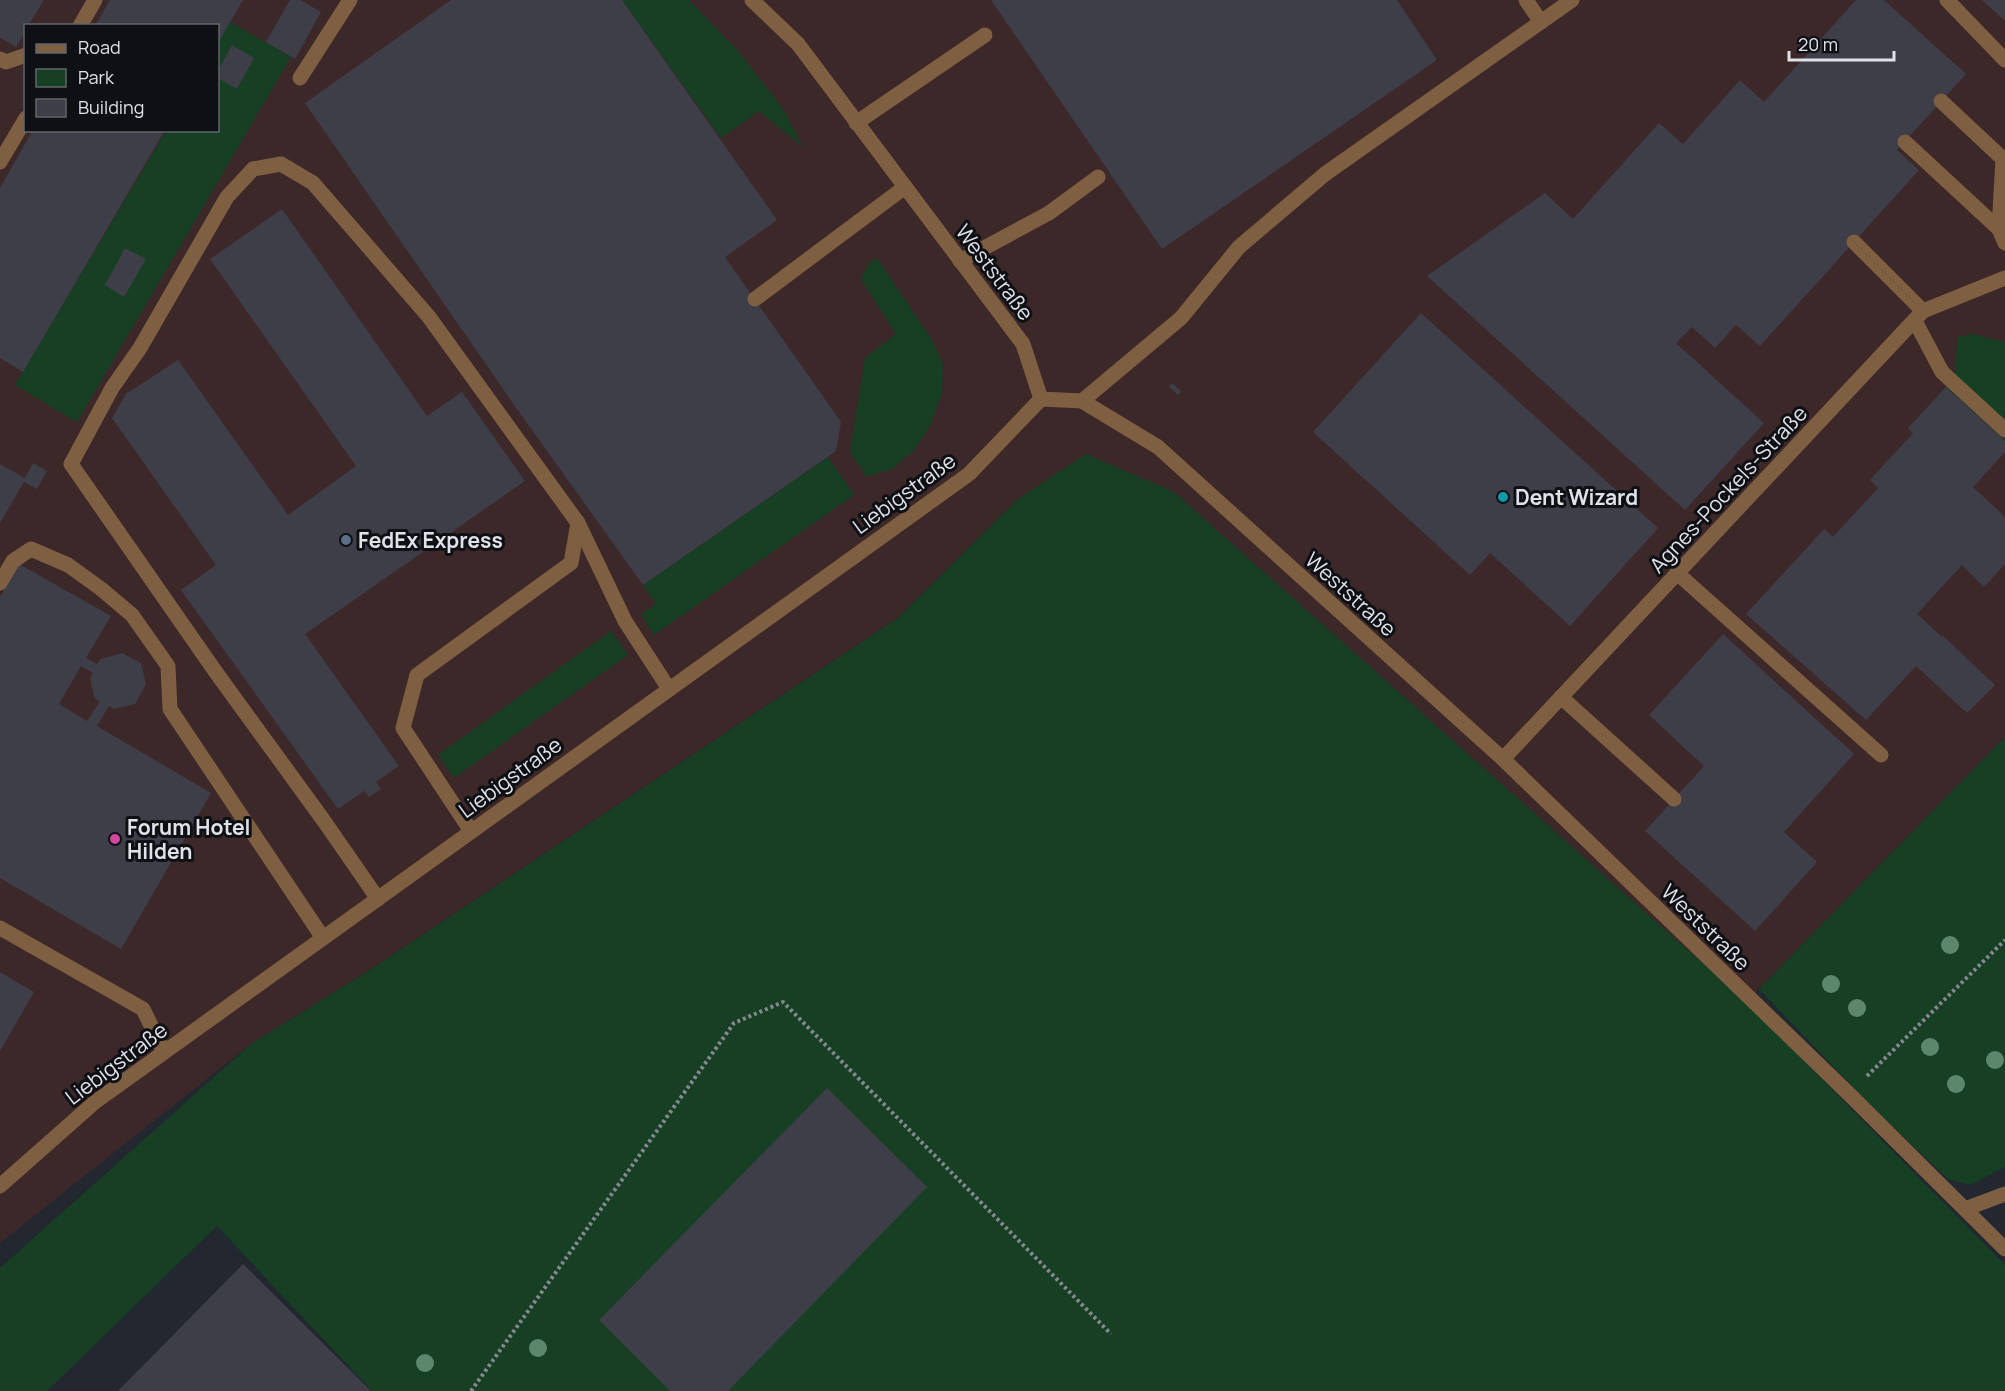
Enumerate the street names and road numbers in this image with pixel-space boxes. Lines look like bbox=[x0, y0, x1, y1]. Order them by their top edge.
street label: Weststraße bbox=[950, 218, 1040, 326]
street label: Agnes-Pockels-Straße bbox=[1643, 399, 1813, 579]
street label: Liebigstraße bbox=[847, 446, 961, 540]
street label: Weststraße bbox=[1300, 546, 1402, 642]
street label: Liebigstraße bbox=[453, 730, 567, 824]
street label: Weststraße bbox=[1656, 878, 1756, 976]
street label: Liebigstraße bbox=[59, 1015, 173, 1111]

